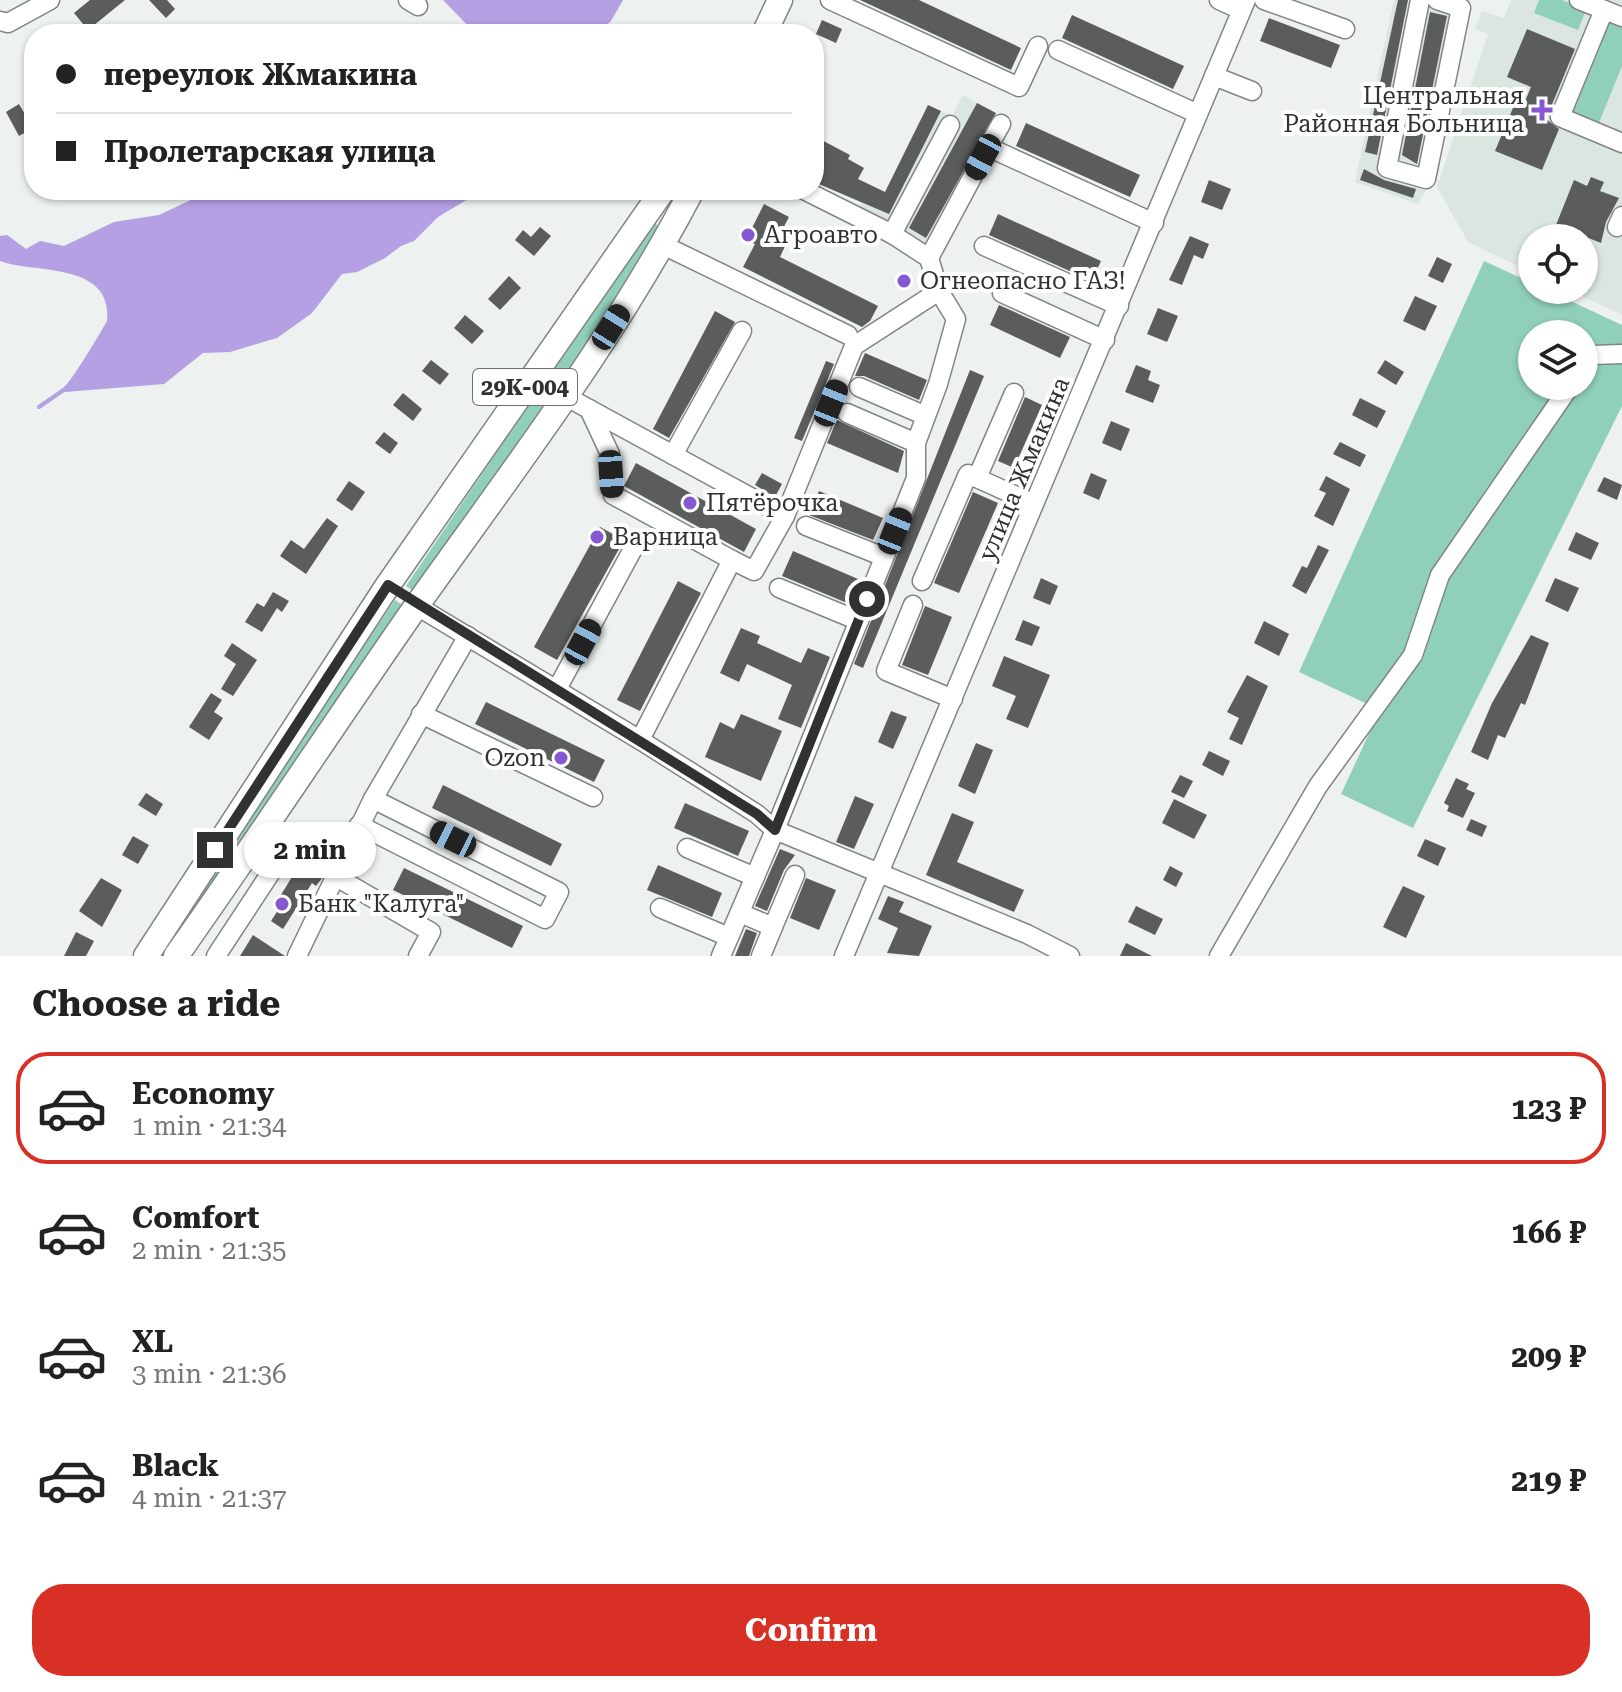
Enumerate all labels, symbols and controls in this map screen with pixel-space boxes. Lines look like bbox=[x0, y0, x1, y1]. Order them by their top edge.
text: переулок Жмакина bbox=[104, 57, 417, 92]
place label: Центральная Районная Больница bbox=[1283, 82, 1524, 138]
marker: Центральная Районная Больница bbox=[1531, 99, 1553, 121]
car bbox=[961, 130, 1005, 184]
text: Пролетарская улица bbox=[104, 134, 435, 169]
place label: Агроавто bbox=[764, 221, 878, 249]
map controls bbox=[1518, 224, 1598, 400]
button: locate bbox=[1518, 224, 1598, 304]
marker: Агроавто bbox=[739, 226, 757, 244]
place label: Огнеопасно ГАЗ! bbox=[920, 267, 1126, 295]
marker: Огнеопасно ГАЗ! bbox=[895, 272, 913, 290]
car bbox=[588, 300, 634, 354]
button: layers bbox=[1518, 320, 1598, 400]
road number: 29К-004 bbox=[473, 369, 577, 405]
street label: улица Жмакина bbox=[973, 373, 1075, 565]
car bbox=[811, 376, 851, 430]
car bbox=[597, 449, 625, 499]
place label: Пятёрочка bbox=[706, 489, 838, 517]
marker: Пятёрочка bbox=[681, 494, 699, 512]
car bbox=[875, 504, 915, 558]
place label: Варница bbox=[613, 523, 718, 551]
marker: Варница bbox=[588, 528, 606, 546]
route start bbox=[849, 581, 885, 617]
car bbox=[561, 615, 605, 669]
place label: Ozon bbox=[484, 744, 545, 772]
marker: Ozon bbox=[552, 749, 570, 767]
car bbox=[426, 818, 480, 860]
callout: 2 min bbox=[243, 822, 375, 878]
route end bbox=[197, 832, 233, 868]
text: 2 min bbox=[274, 835, 346, 865]
place label: Банк "Калуга" bbox=[298, 890, 464, 918]
marker: Банк "Калуга" bbox=[273, 895, 291, 913]
text: Choose a ride bbox=[32, 983, 280, 1025]
icon: car bbox=[36, 1072, 108, 1144]
text: Economy bbox=[132, 1076, 274, 1111]
text: 123 ₽ bbox=[1511, 1091, 1586, 1126]
text: 1 min · 21:34 bbox=[132, 1111, 287, 1141]
icon: car bbox=[36, 1196, 108, 1268]
text: Comfort bbox=[132, 1200, 259, 1235]
text: 166 ₽ bbox=[1511, 1215, 1586, 1250]
text: 2 min · 21:35 bbox=[132, 1235, 287, 1265]
icon: car bbox=[36, 1320, 108, 1392]
text: XL bbox=[132, 1324, 173, 1359]
text: 209 ₽ bbox=[1511, 1339, 1586, 1374]
text: 3 min · 21:36 bbox=[132, 1359, 287, 1389]
icon: car bbox=[36, 1444, 108, 1516]
text: Black bbox=[132, 1448, 219, 1483]
text: 219 ₽ bbox=[1511, 1463, 1586, 1498]
text: 4 min · 21:37 bbox=[132, 1483, 287, 1513]
button: Confirm bbox=[32, 1584, 1590, 1676]

